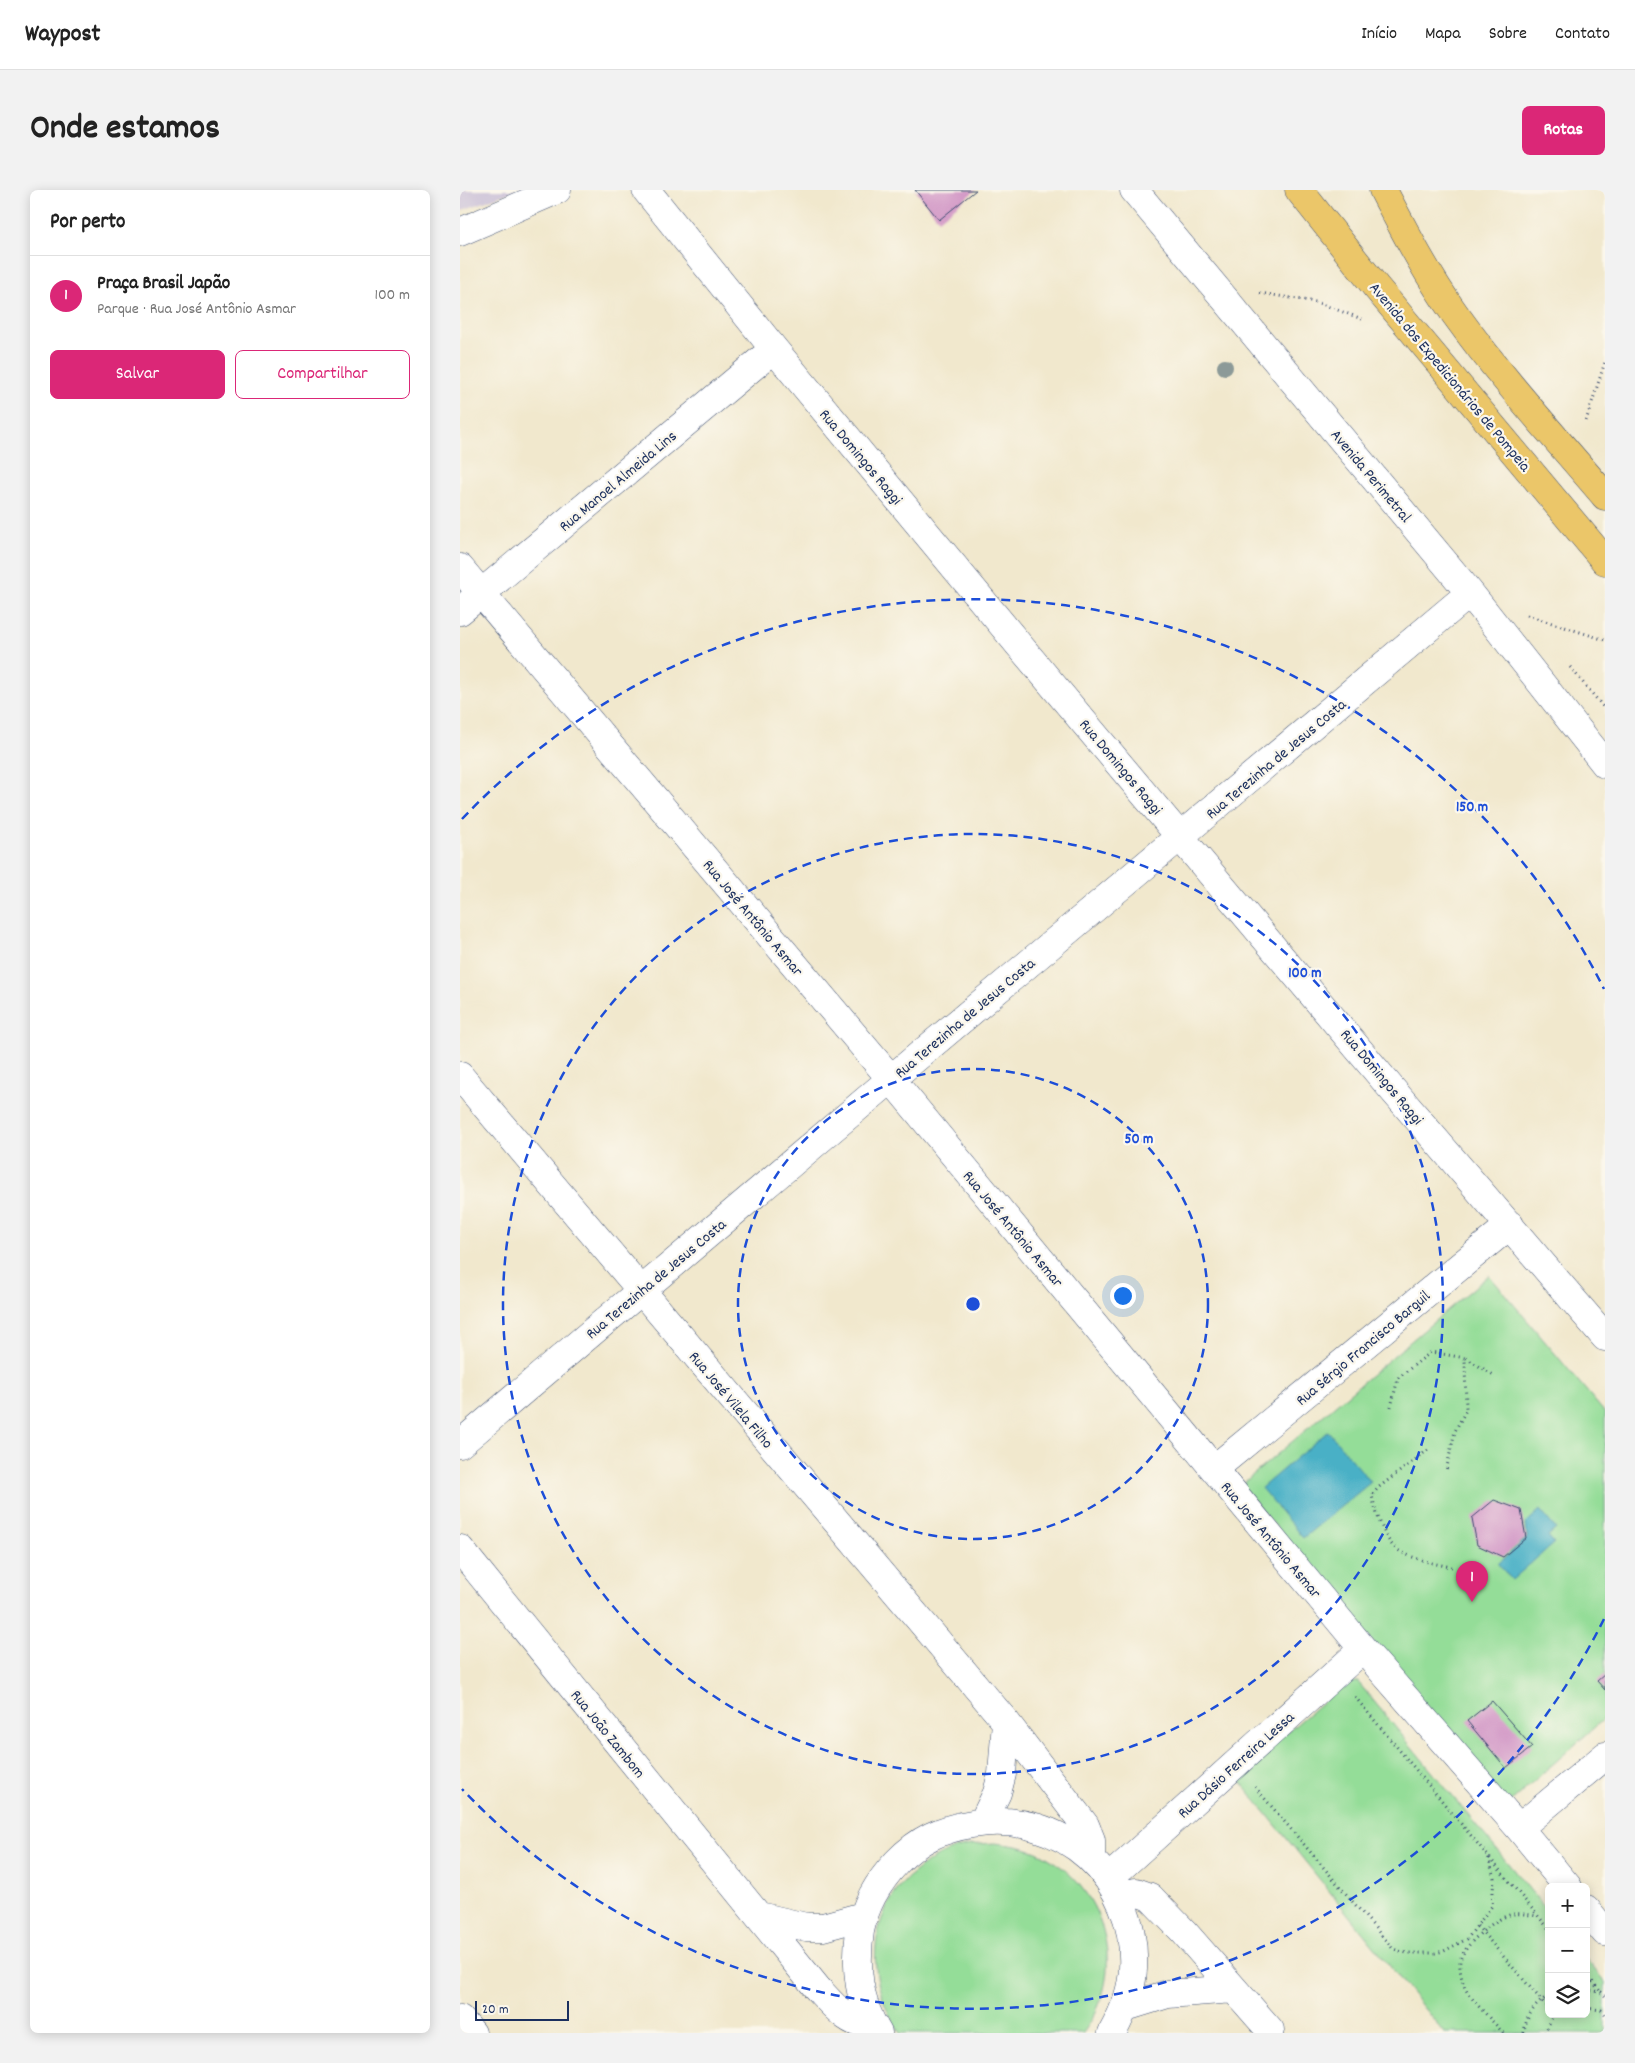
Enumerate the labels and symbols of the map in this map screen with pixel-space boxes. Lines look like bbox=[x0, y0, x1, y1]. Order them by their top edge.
street label: Avenida dos Expedicionários de Pompeia bbox=[1363, 278, 1536, 478]
street label: Rua Domingos Raggi bbox=[813, 405, 907, 511]
street label: Avenida Perimetral bbox=[1324, 425, 1416, 528]
street label: Rua Manoel Almeida Lins bbox=[555, 426, 683, 538]
street label: Rua Terezinha de Jesus Costa bbox=[1201, 694, 1352, 826]
street label: Rua Domingos Raggi bbox=[1073, 715, 1167, 821]
text: 150 m bbox=[1456, 797, 1488, 819]
street label: Rua José Antônio Asmar bbox=[696, 855, 808, 982]
street label: Rua Terezinha de Jesus Costa bbox=[890, 953, 1041, 1085]
text: 100 m bbox=[1288, 963, 1322, 985]
street label: Rua Domingos Raggi bbox=[1334, 1025, 1428, 1131]
text: 50 m bbox=[1125, 1129, 1153, 1151]
street label: Rua José Antônio Asmar bbox=[956, 1166, 1068, 1293]
street label: Rua Terezinha de Jesus Costa bbox=[581, 1214, 732, 1346]
your location bbox=[1110, 1283, 1136, 1309]
street label: Rua Sérgio Francisco Barguil bbox=[1291, 1286, 1436, 1412]
centre of rings bbox=[964, 1295, 982, 1313]
street label: Rua José Vilela Filho bbox=[682, 1347, 778, 1454]
street label: Rua José Antônio Asmar bbox=[1214, 1477, 1326, 1604]
pin: 1 bbox=[1456, 1561, 1488, 1602]
street label: Rua João Zambom bbox=[564, 1685, 650, 1784]
street label: Rua Dásio Ferreira Lessa bbox=[1173, 1707, 1301, 1825]
scale bar bbox=[475, 1998, 569, 2021]

